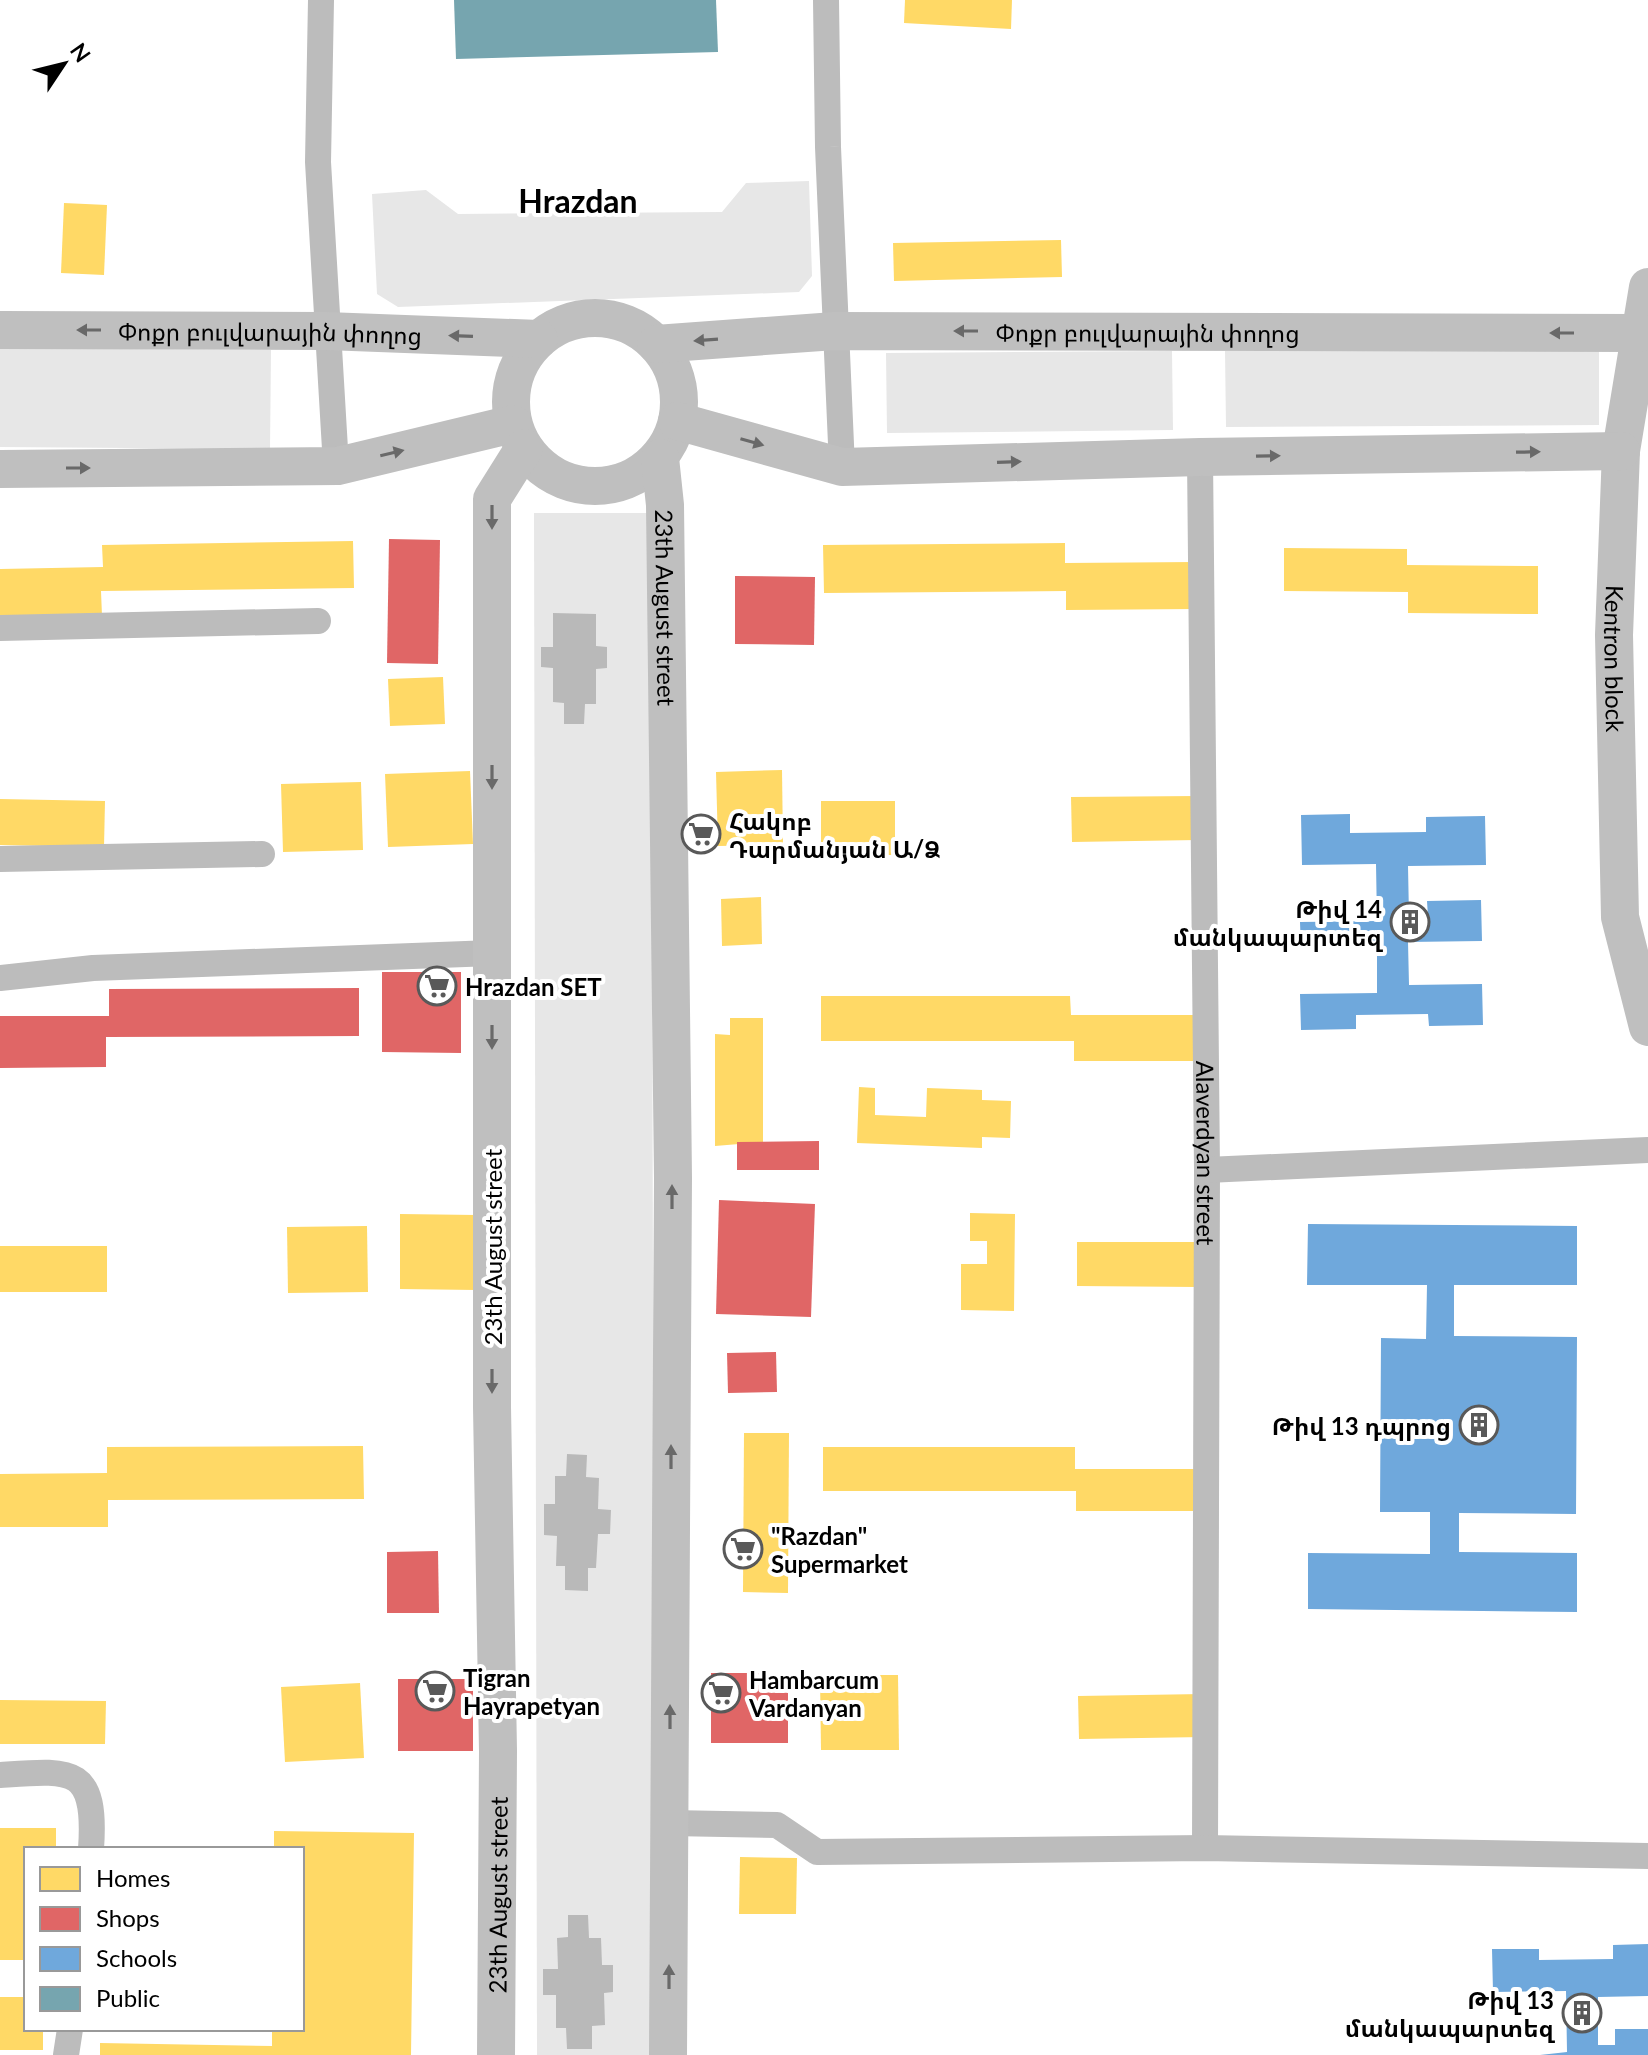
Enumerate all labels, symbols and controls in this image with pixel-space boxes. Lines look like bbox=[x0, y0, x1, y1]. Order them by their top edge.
north arrow bbox=[24, 24, 104, 104]
text: N bbox=[65, 38, 97, 67]
district label: Hrazdan bbox=[518, 181, 638, 220]
street label: Փոքր բուլվարային փողոց bbox=[118, 316, 423, 350]
street label: Փոքր բուլվարային փողոց bbox=[995, 317, 1300, 348]
one-way arrow bbox=[76, 324, 101, 336]
one-way arrow bbox=[953, 325, 978, 337]
one-way arrow bbox=[1549, 327, 1574, 339]
one-way arrow bbox=[448, 329, 473, 342]
one-way arrow bbox=[693, 334, 718, 347]
one-way arrow bbox=[741, 436, 765, 449]
one-way arrow bbox=[1516, 446, 1541, 458]
one-way arrow bbox=[380, 447, 405, 459]
one-way arrow bbox=[1256, 450, 1281, 462]
one-way arrow bbox=[997, 456, 1022, 469]
one-way arrow bbox=[66, 462, 91, 474]
one-way arrow bbox=[486, 505, 498, 530]
street label: 23th August street bbox=[651, 509, 682, 707]
street label: Kentron block bbox=[1599, 584, 1631, 733]
one-way arrow bbox=[486, 765, 498, 790]
place label: Հակոբ Դարմանյան Ա/Ձ bbox=[729, 806, 940, 864]
supermarket icon: Հակոբ Դարմանյան Ա/Ձ bbox=[680, 813, 722, 855]
place label: Թիվ 14 մանկապարտեզ bbox=[1173, 894, 1384, 952]
building icon: Թիվ 14 մանկապարտեզ bbox=[1389, 901, 1431, 943]
supermarket icon: Hrazdan SET bbox=[416, 965, 458, 1007]
place label: Hrazdan SET bbox=[465, 972, 602, 1001]
one-way arrow bbox=[486, 1025, 498, 1050]
street label: Alaverdyan street bbox=[1191, 1060, 1222, 1246]
street label: 23th August street bbox=[478, 1148, 507, 1345]
one-way arrow bbox=[666, 1184, 679, 1209]
one-way arrow bbox=[486, 1369, 498, 1394]
building icon: Թիվ 13 դպրոց bbox=[1458, 1404, 1500, 1446]
place label: Թիվ 13 դպրոց bbox=[1272, 1411, 1451, 1441]
one-way arrow bbox=[665, 1444, 677, 1469]
place label: "Razdan" Supermarket bbox=[771, 1521, 908, 1578]
supermarket icon: "Razdan" Supermarket bbox=[722, 1528, 764, 1570]
place label: Tigran Hayrapetyan bbox=[463, 1663, 600, 1720]
place label: Hambarcum Vardanyan bbox=[748, 1665, 879, 1722]
supermarket icon: Tigran Hayrapetyan bbox=[414, 1670, 456, 1712]
supermarket icon: Hambarcum Vardanyan bbox=[700, 1672, 742, 1714]
one-way arrow bbox=[664, 1704, 676, 1729]
street label: 23th August street bbox=[482, 1796, 512, 1993]
legend bbox=[24, 1847, 304, 2031]
text: Homes bbox=[96, 1863, 170, 1892]
text: Shops bbox=[96, 1903, 160, 1932]
text: Schools bbox=[96, 1943, 177, 1972]
one-way arrow bbox=[663, 1964, 675, 1989]
text: Public bbox=[96, 1983, 160, 2012]
place label: Թիվ 13 մանկապարտեզ bbox=[1345, 1985, 1556, 2043]
building icon: Թիվ 13 մանկապարտեզ bbox=[1561, 1992, 1603, 2034]

